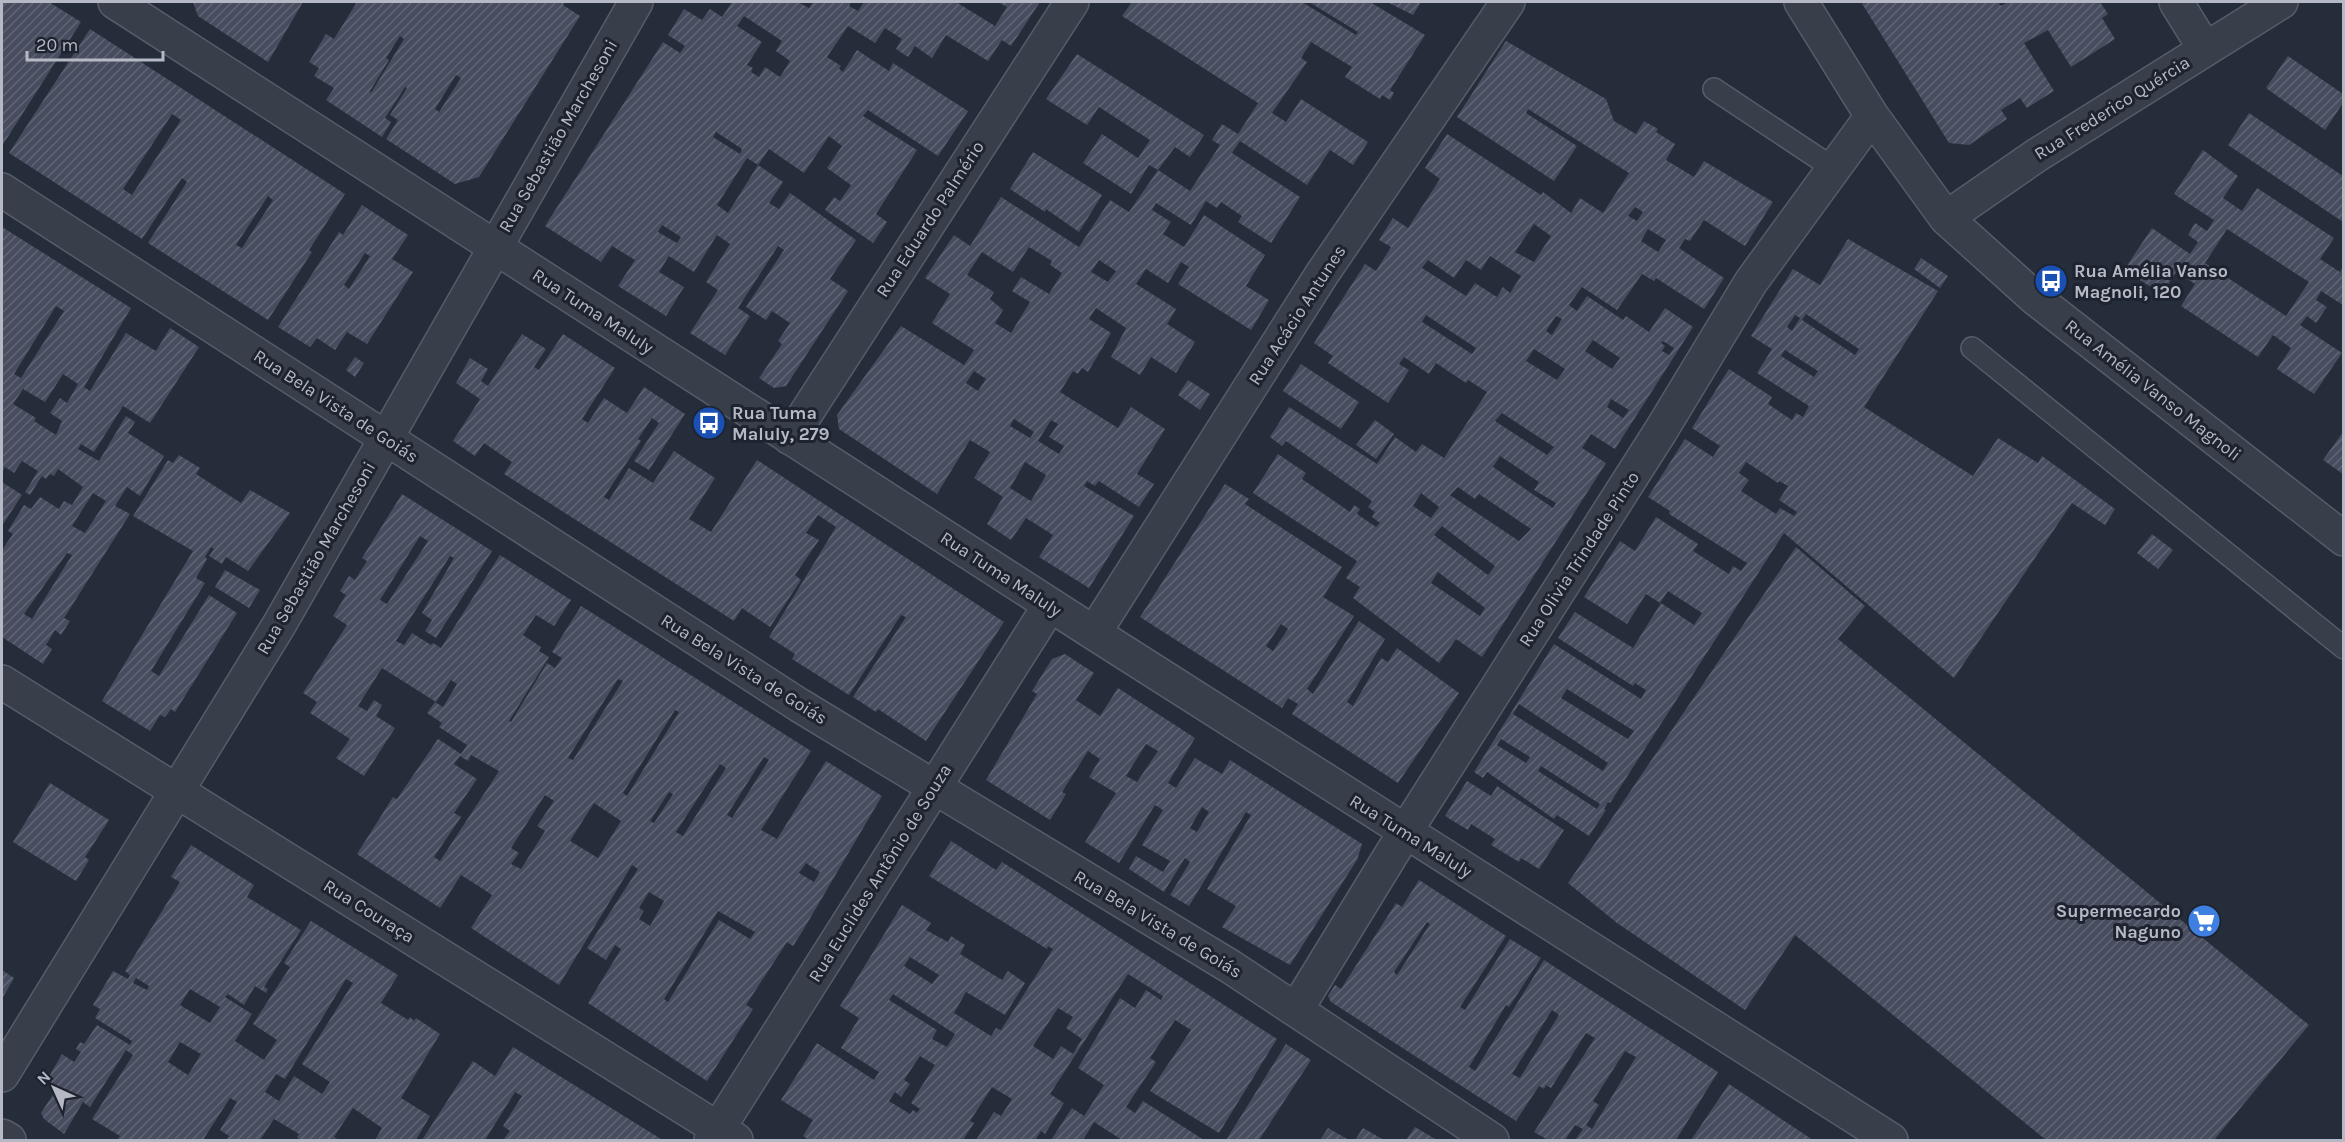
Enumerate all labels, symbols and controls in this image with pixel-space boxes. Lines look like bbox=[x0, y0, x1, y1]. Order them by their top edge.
scale bar bbox=[27, 24, 164, 62]
text: 20 m bbox=[36, 34, 78, 56]
street label: Rua Sebastião Marchesoni bbox=[494, 36, 622, 236]
street label: Rua Frederico Quércia bbox=[2030, 51, 2194, 165]
street label: Rua Eduardo Palmério bbox=[871, 137, 989, 301]
street label: Rua Acácio Antunes bbox=[1243, 241, 1351, 389]
place label: Rua Amélia Vanso Magnoli, 120 bbox=[2074, 260, 2228, 303]
bus stop icon: Rua Amélia Vanso Magnoli, 120 bbox=[2033, 263, 2069, 299]
street label: Rua Tuma Maluly bbox=[528, 264, 658, 359]
street label: Rua Amélia Vanso Magnoli bbox=[2061, 314, 2245, 466]
street label: Rua Bela Vista de Goiás bbox=[249, 344, 423, 468]
place label: Rua Tuma Maluly, 279 bbox=[732, 402, 830, 445]
bus stop icon: Rua Tuma Maluly, 279 bbox=[691, 405, 727, 441]
street label: Rua Sebastião Marchesoni bbox=[252, 458, 380, 658]
street label: Rua Olivia Trindade Pinto bbox=[1514, 467, 1644, 651]
street label: Rua Tuma Maluly bbox=[936, 527, 1066, 622]
street label: Rua Bela Vista de Goiás bbox=[657, 609, 831, 729]
street label: Rua Euclides Antônio de Souza bbox=[804, 760, 956, 986]
street label: Rua Tuma Maluly bbox=[1346, 789, 1477, 883]
street label: Rua Bela Vista de Goiás bbox=[1070, 865, 1246, 983]
street label: Rua Couraça bbox=[319, 874, 419, 948]
place label: Supermecardo Naguno bbox=[2056, 900, 2181, 943]
supermarket icon: Supermecardo Naguno bbox=[2186, 903, 2222, 939]
north arrow bbox=[24, 1058, 84, 1118]
text: N bbox=[33, 1067, 55, 1089]

